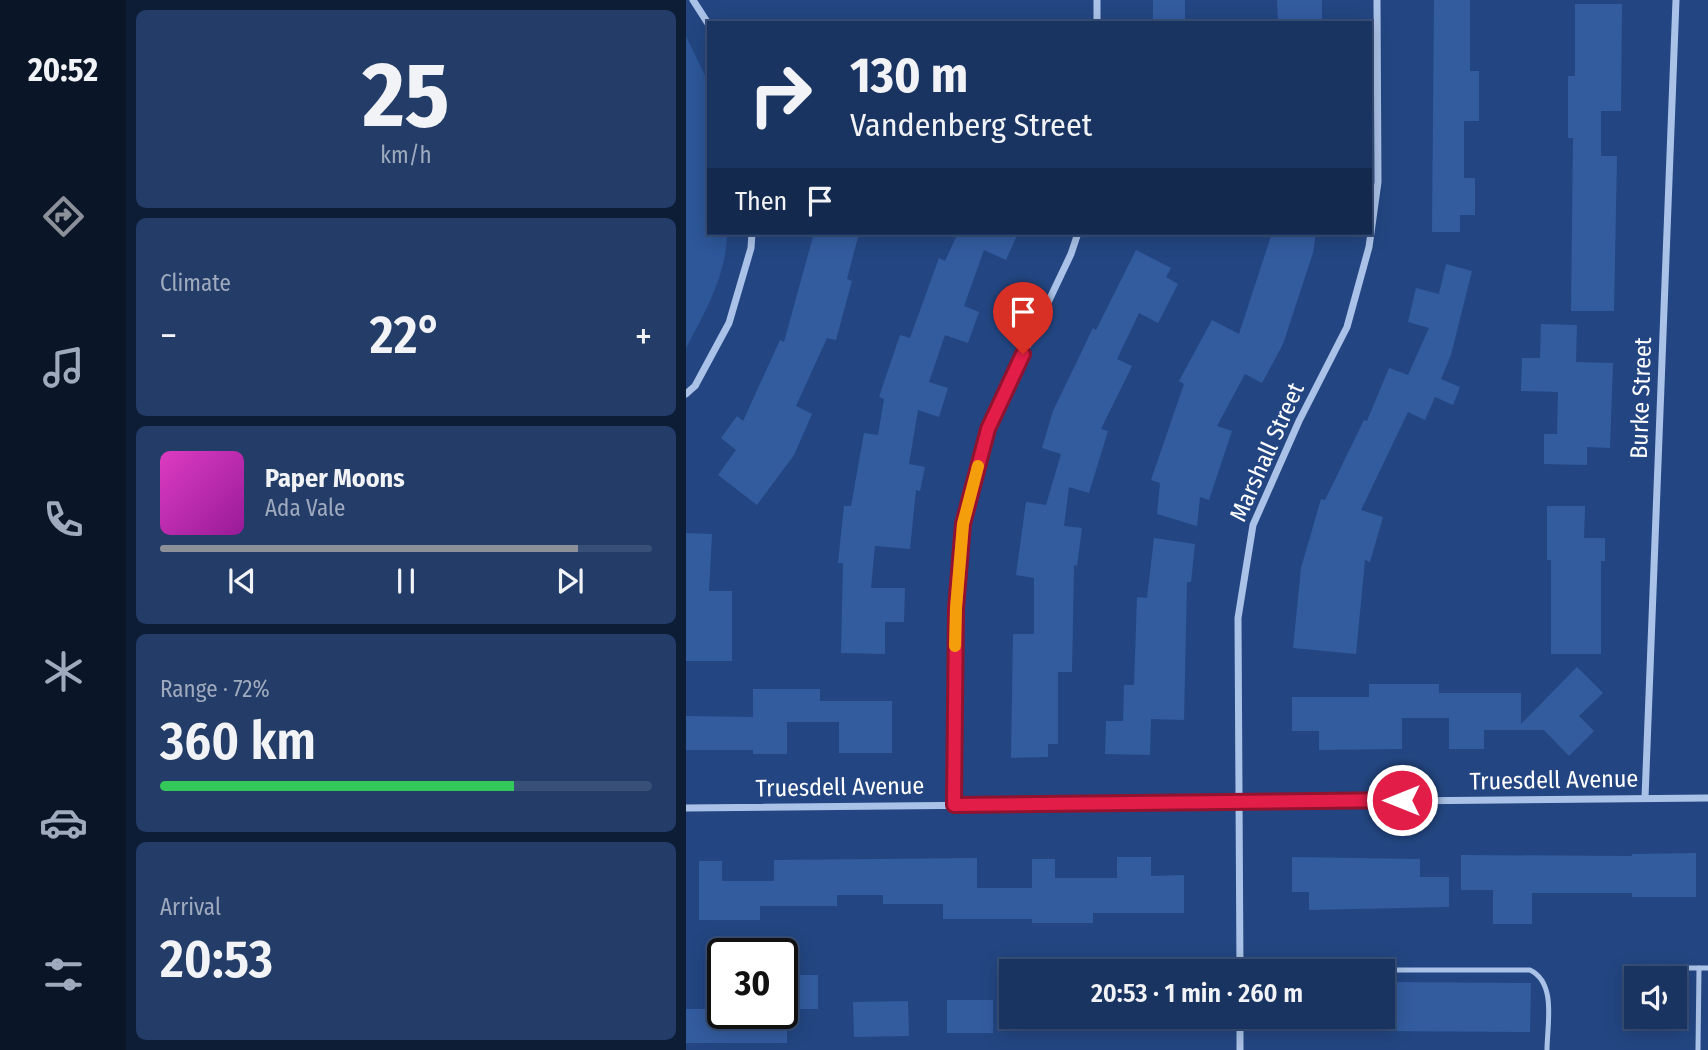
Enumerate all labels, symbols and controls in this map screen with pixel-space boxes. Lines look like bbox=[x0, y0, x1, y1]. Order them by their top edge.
text: 25 bbox=[363, 41, 449, 150]
text: 130 m bbox=[850, 46, 968, 105]
icon: right bbox=[735, 49, 826, 140]
text: 20:52 bbox=[28, 51, 98, 89]
text: Vandenberg Street bbox=[850, 106, 1092, 144]
text: km/h bbox=[380, 141, 432, 169]
icon: arrive bbox=[801, 182, 839, 220]
text: Then bbox=[735, 186, 787, 217]
icon: directions bbox=[39, 192, 88, 241]
text: Climate bbox=[160, 269, 231, 297]
pin bbox=[993, 282, 1053, 354]
icon: arrive bbox=[1004, 293, 1042, 331]
text: 22° bbox=[370, 304, 442, 367]
text: − bbox=[160, 313, 177, 359]
text: + bbox=[635, 313, 652, 359]
street label: Burke Street bbox=[1625, 337, 1657, 459]
icon: music bbox=[39, 343, 88, 392]
street label: Marshall Street bbox=[1224, 378, 1310, 526]
text: Paper Moons bbox=[265, 463, 405, 494]
text: Ada Vale bbox=[265, 494, 345, 522]
icon: phone bbox=[39, 495, 88, 544]
icon: previous bbox=[223, 562, 261, 600]
icon: pause bbox=[387, 562, 425, 600]
icon: next bbox=[551, 562, 589, 600]
icon: climate bbox=[39, 647, 88, 696]
text: Range · 72% bbox=[160, 675, 270, 703]
text: 360 km bbox=[160, 710, 316, 773]
position arrow bbox=[1365, 763, 1439, 837]
street label: Truesdell Avenue bbox=[1469, 765, 1639, 795]
street label: Truesdell Avenue bbox=[755, 772, 925, 802]
icon: car bbox=[39, 798, 88, 847]
text: Arrival bbox=[160, 893, 221, 921]
text: 20:53 bbox=[160, 928, 273, 991]
speed limit sign: 30 bbox=[707, 938, 798, 1029]
icon: filters bbox=[39, 950, 88, 999]
map controls bbox=[1624, 966, 1687, 1029]
button: sound bbox=[1624, 966, 1687, 1029]
text: 20:53 · 1 min · 260 m bbox=[1091, 978, 1303, 1009]

